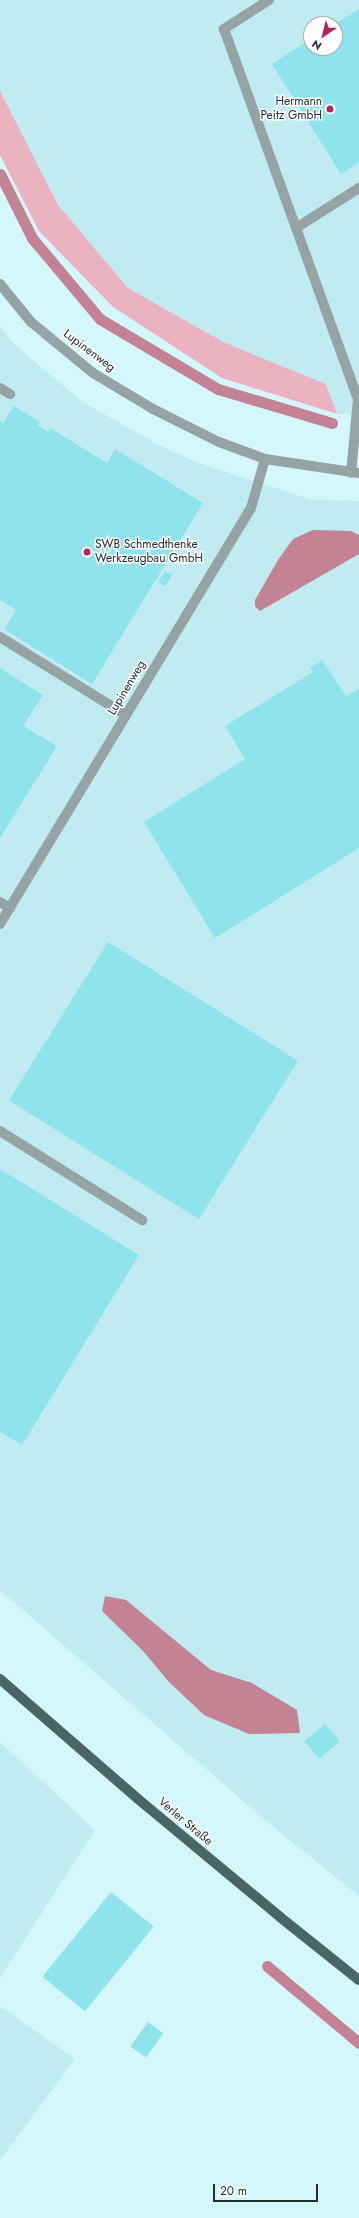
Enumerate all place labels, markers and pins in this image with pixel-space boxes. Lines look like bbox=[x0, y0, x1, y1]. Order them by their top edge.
place label: Hermann Peitz GmbH bbox=[260, 95, 322, 123]
marker: Hermann Peitz GmbH bbox=[325, 104, 335, 114]
place label: SWB Schmedthenke Werkzeugbau GmbH bbox=[95, 538, 203, 566]
marker: SWB Schmedthenke Werkzeugbau GmbH bbox=[82, 547, 92, 557]

